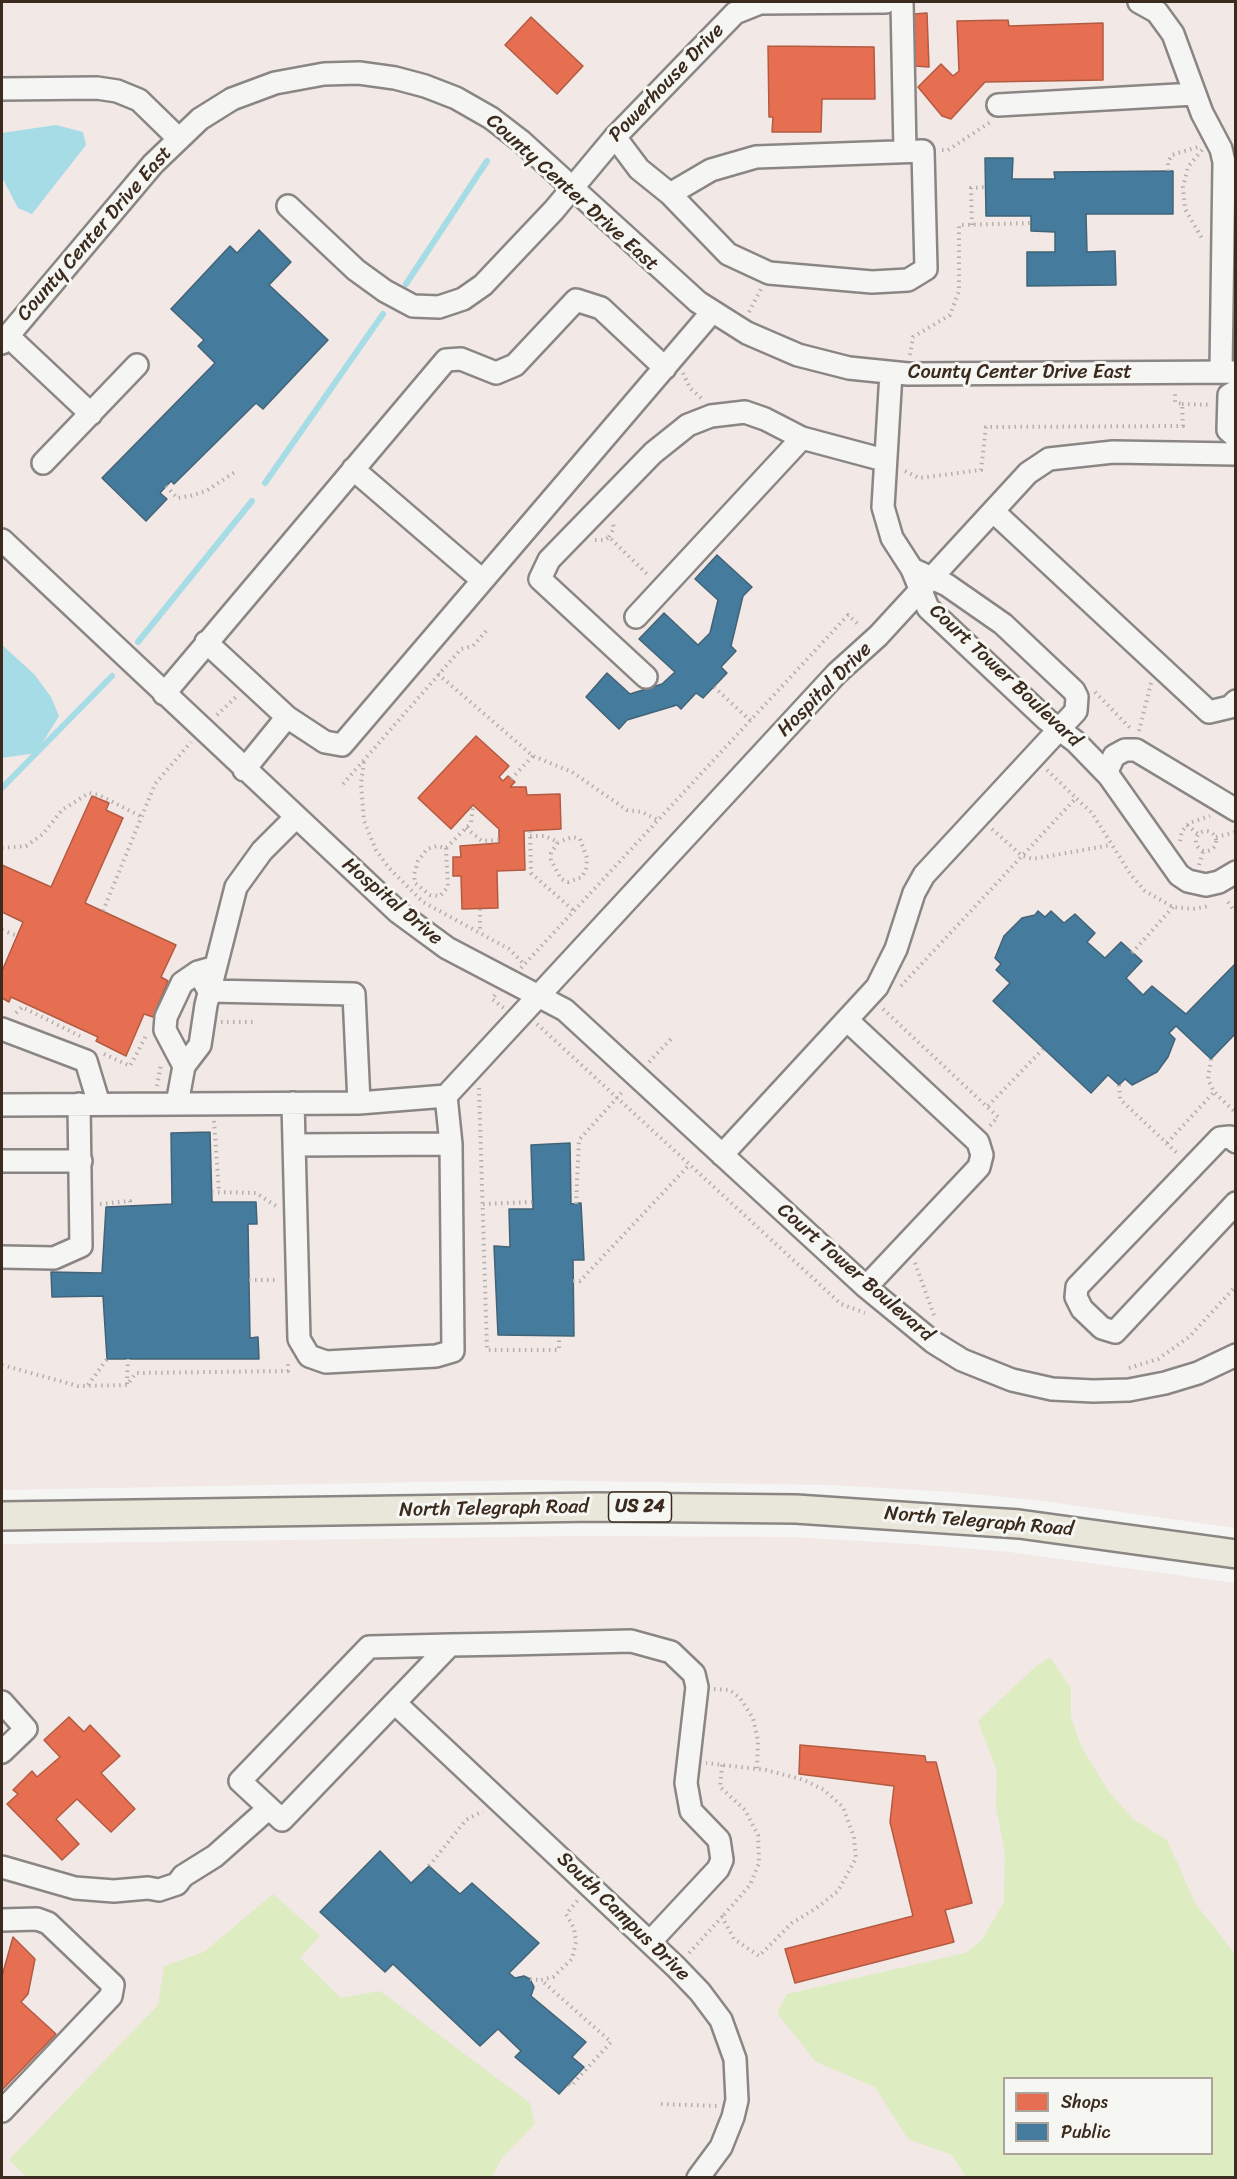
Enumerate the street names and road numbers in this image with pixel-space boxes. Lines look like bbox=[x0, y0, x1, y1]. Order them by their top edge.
street label: Powerhouse Drive bbox=[604, 19, 730, 147]
street label: County Center Drive East bbox=[481, 109, 663, 277]
street label: County Center Drive East bbox=[13, 142, 177, 326]
street label: County Center Drive East bbox=[908, 361, 1132, 385]
street label: Court Tower Boulevard bbox=[924, 599, 1086, 753]
street label: Hospital Drive bbox=[773, 638, 877, 742]
street label: Hospital Drive bbox=[337, 853, 447, 951]
street label: Court Tower Boulevard bbox=[772, 1199, 938, 1347]
road number: US 24 bbox=[608, 1492, 672, 1522]
street label: North Telegraph Road bbox=[399, 1495, 589, 1523]
street label: North Telegraph Road bbox=[883, 1502, 1075, 1542]
street label: South Campus Drive bbox=[551, 1847, 695, 1987]

